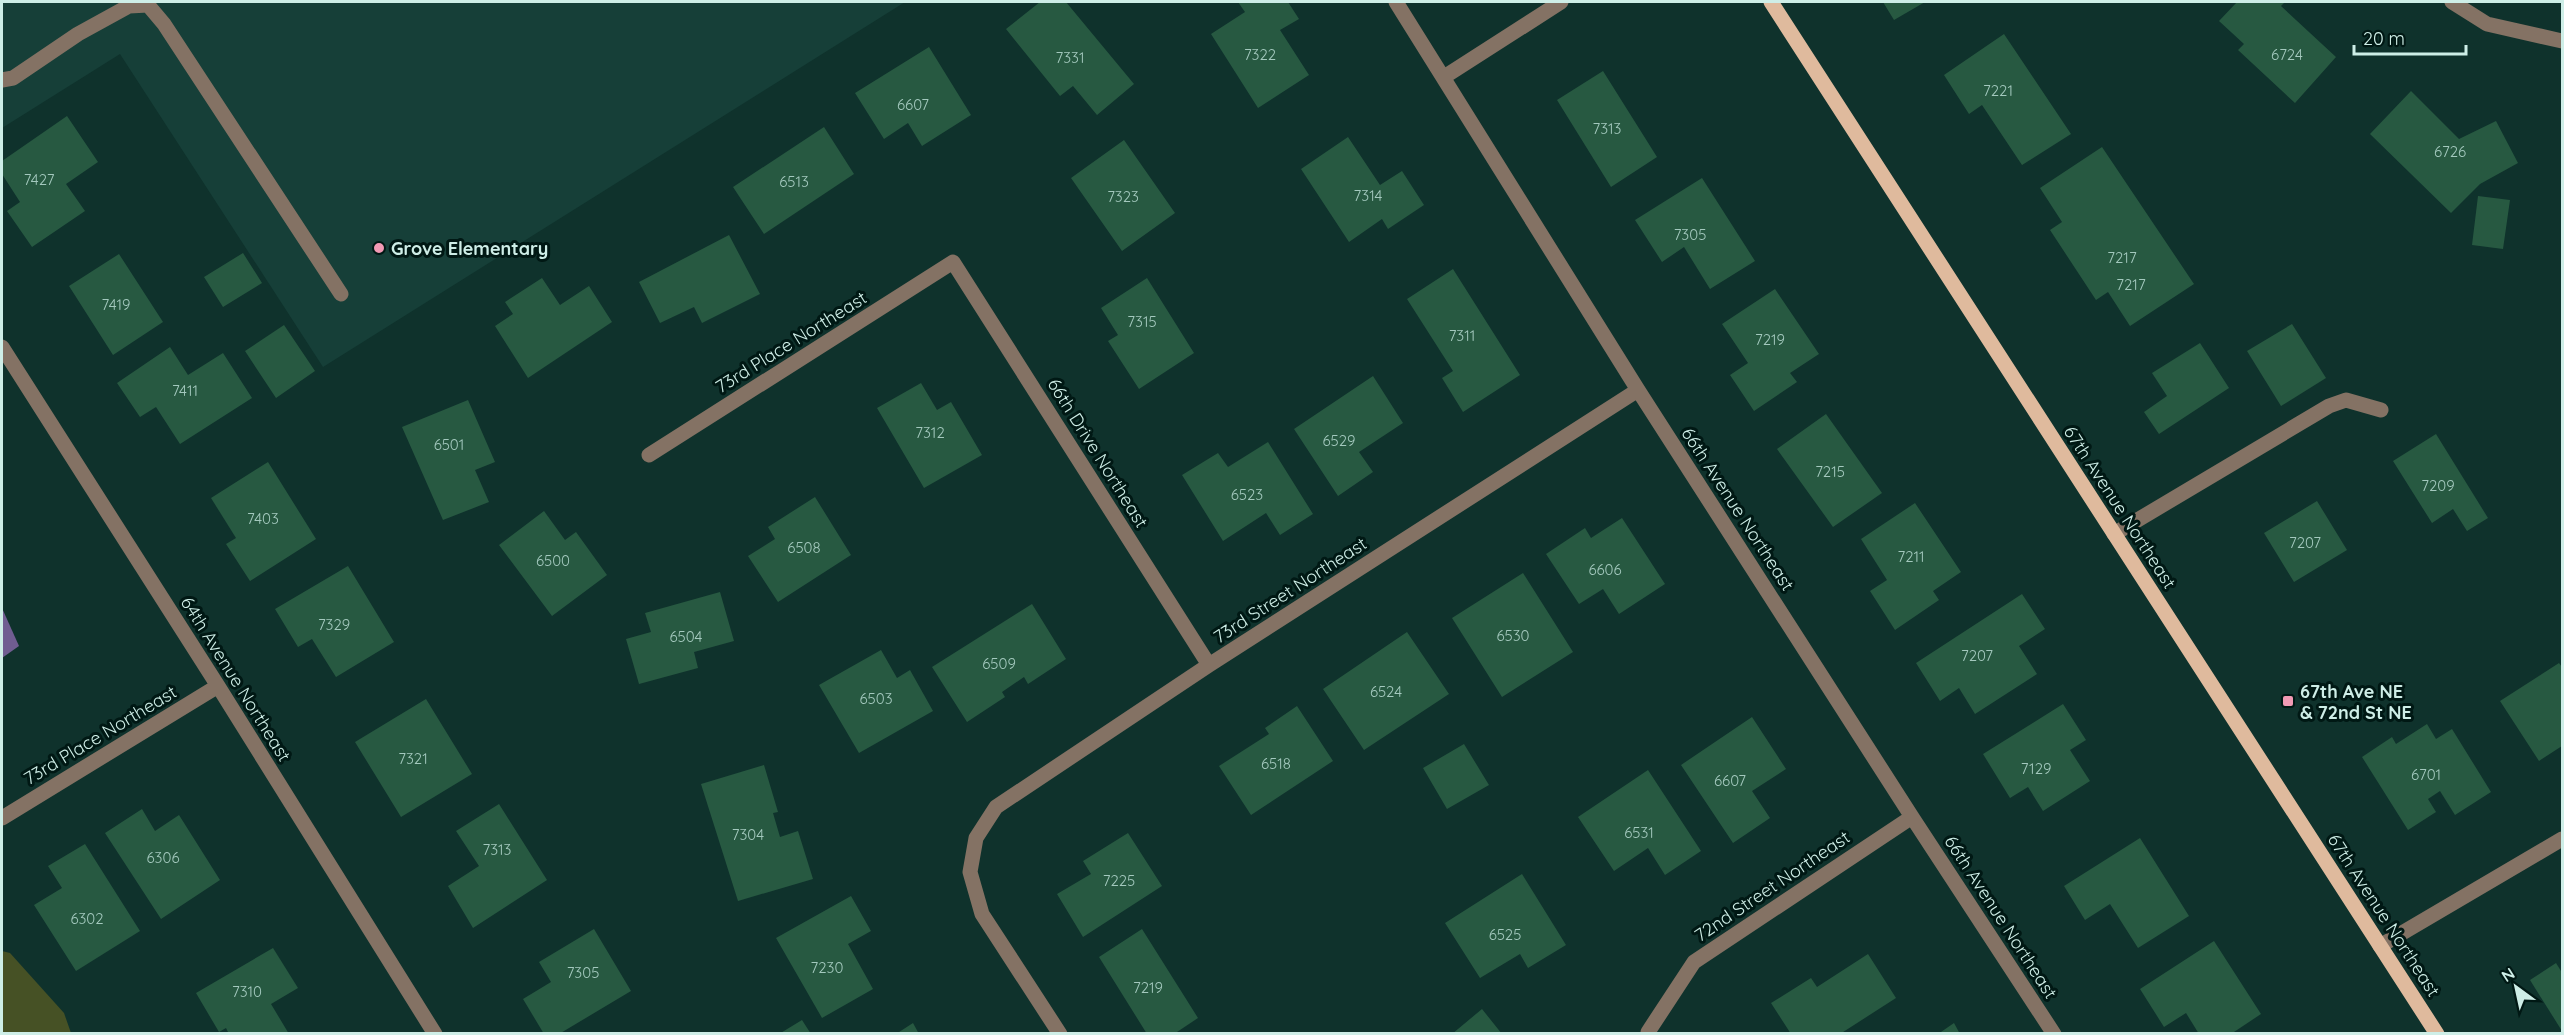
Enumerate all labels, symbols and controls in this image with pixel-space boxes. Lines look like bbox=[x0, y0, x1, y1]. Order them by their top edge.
scale bar bbox=[2354, 18, 2466, 56]
text: 20 m bbox=[2363, 27, 2405, 50]
house number: 7322 bbox=[1244, 45, 1276, 64]
house number: 6724 bbox=[2271, 45, 2303, 64]
house number: 7331 bbox=[1056, 48, 1084, 67]
house number: 7221 bbox=[1983, 81, 2013, 100]
house number: 6607 bbox=[897, 95, 929, 114]
house number: 7313 bbox=[1593, 119, 1622, 138]
house number: 6726 bbox=[2434, 142, 2466, 161]
house number: 7427 bbox=[24, 170, 55, 189]
house number: 6513 bbox=[779, 172, 809, 191]
house number: 7314 bbox=[1354, 186, 1382, 205]
house number: 7323 bbox=[1107, 187, 1139, 206]
house number: 7305 bbox=[1674, 225, 1706, 244]
place label: Grove Elementary bbox=[391, 237, 548, 260]
marker: Grove Elementary bbox=[372, 241, 386, 255]
house number: 7217 bbox=[2107, 248, 2137, 267]
house number: 7217 bbox=[2116, 275, 2146, 294]
street label: 73rd Place Northeast bbox=[711, 286, 871, 398]
house number: 7419 bbox=[102, 295, 130, 314]
house number: 7315 bbox=[1127, 312, 1157, 331]
house number: 7311 bbox=[1449, 326, 1475, 345]
house number: 7219 bbox=[1755, 330, 1785, 349]
street label: 66th Drive Northeast bbox=[1043, 374, 1153, 532]
house number: 7411 bbox=[172, 381, 198, 400]
street label: 67th Avenue Northeast bbox=[2059, 421, 2181, 593]
house number: 7312 bbox=[915, 423, 945, 442]
street label: 66th Avenue Northeast bbox=[1677, 423, 1799, 595]
house number: 6529 bbox=[1323, 431, 1355, 450]
house number: 6501 bbox=[434, 435, 464, 454]
house number: 7215 bbox=[1815, 462, 1845, 481]
house number: 7209 bbox=[2421, 476, 2455, 495]
house number: 6523 bbox=[1231, 485, 1263, 504]
house number: 7403 bbox=[247, 509, 279, 528]
street label: 73rd Street Northeast bbox=[1209, 532, 1371, 648]
house number: 7207 bbox=[2289, 533, 2321, 552]
house number: 6508 bbox=[787, 538, 821, 557]
house number: 7211 bbox=[1897, 547, 1925, 566]
house number: 6500 bbox=[536, 551, 570, 570]
house number: 6606 bbox=[1588, 560, 1622, 579]
street label: 64th Avenue Northeast bbox=[176, 592, 296, 766]
house number: 7329 bbox=[318, 615, 350, 634]
house number: 6530 bbox=[1496, 626, 1530, 645]
house number: 6504 bbox=[669, 627, 703, 646]
house number: 7207 bbox=[1961, 646, 1993, 665]
house number: 6509 bbox=[982, 654, 1016, 673]
street label: 73rd Place Northeast bbox=[19, 680, 181, 790]
place label: 67th Ave NE & 72nd St NE bbox=[2300, 680, 2412, 724]
house number: 6524 bbox=[1370, 682, 1402, 701]
house number: 6503 bbox=[859, 689, 893, 708]
marker: 67th Ave NE & 72nd St NE bbox=[2281, 694, 2295, 708]
house number: 7321 bbox=[398, 749, 428, 768]
house number: 6518 bbox=[1261, 754, 1291, 773]
house number: 7129 bbox=[2021, 759, 2051, 778]
house number: 6701 bbox=[2411, 765, 2441, 784]
house number: 6607 bbox=[1714, 771, 1746, 790]
house number: 6531 bbox=[1624, 823, 1654, 842]
house number: 7304 bbox=[732, 825, 764, 844]
street label: 72nd Street Northeast bbox=[1690, 825, 1854, 947]
street label: 67th Avenue Northeast bbox=[2323, 829, 2445, 1001]
street label: 66th Avenue Northeast bbox=[1940, 831, 2062, 1003]
house number: 7313 bbox=[483, 840, 512, 859]
house number: 6306 bbox=[147, 848, 179, 867]
house number: 7225 bbox=[1103, 871, 1135, 890]
house number: 6302 bbox=[70, 909, 104, 928]
house number: 6525 bbox=[1489, 925, 1521, 944]
north arrow bbox=[2486, 957, 2546, 1017]
house number: 7230 bbox=[811, 958, 843, 977]
house number: 7305 bbox=[567, 963, 599, 982]
text: N bbox=[2497, 963, 2518, 986]
house number: 7219 bbox=[1133, 978, 1163, 997]
house number: 7310 bbox=[232, 982, 262, 1001]

